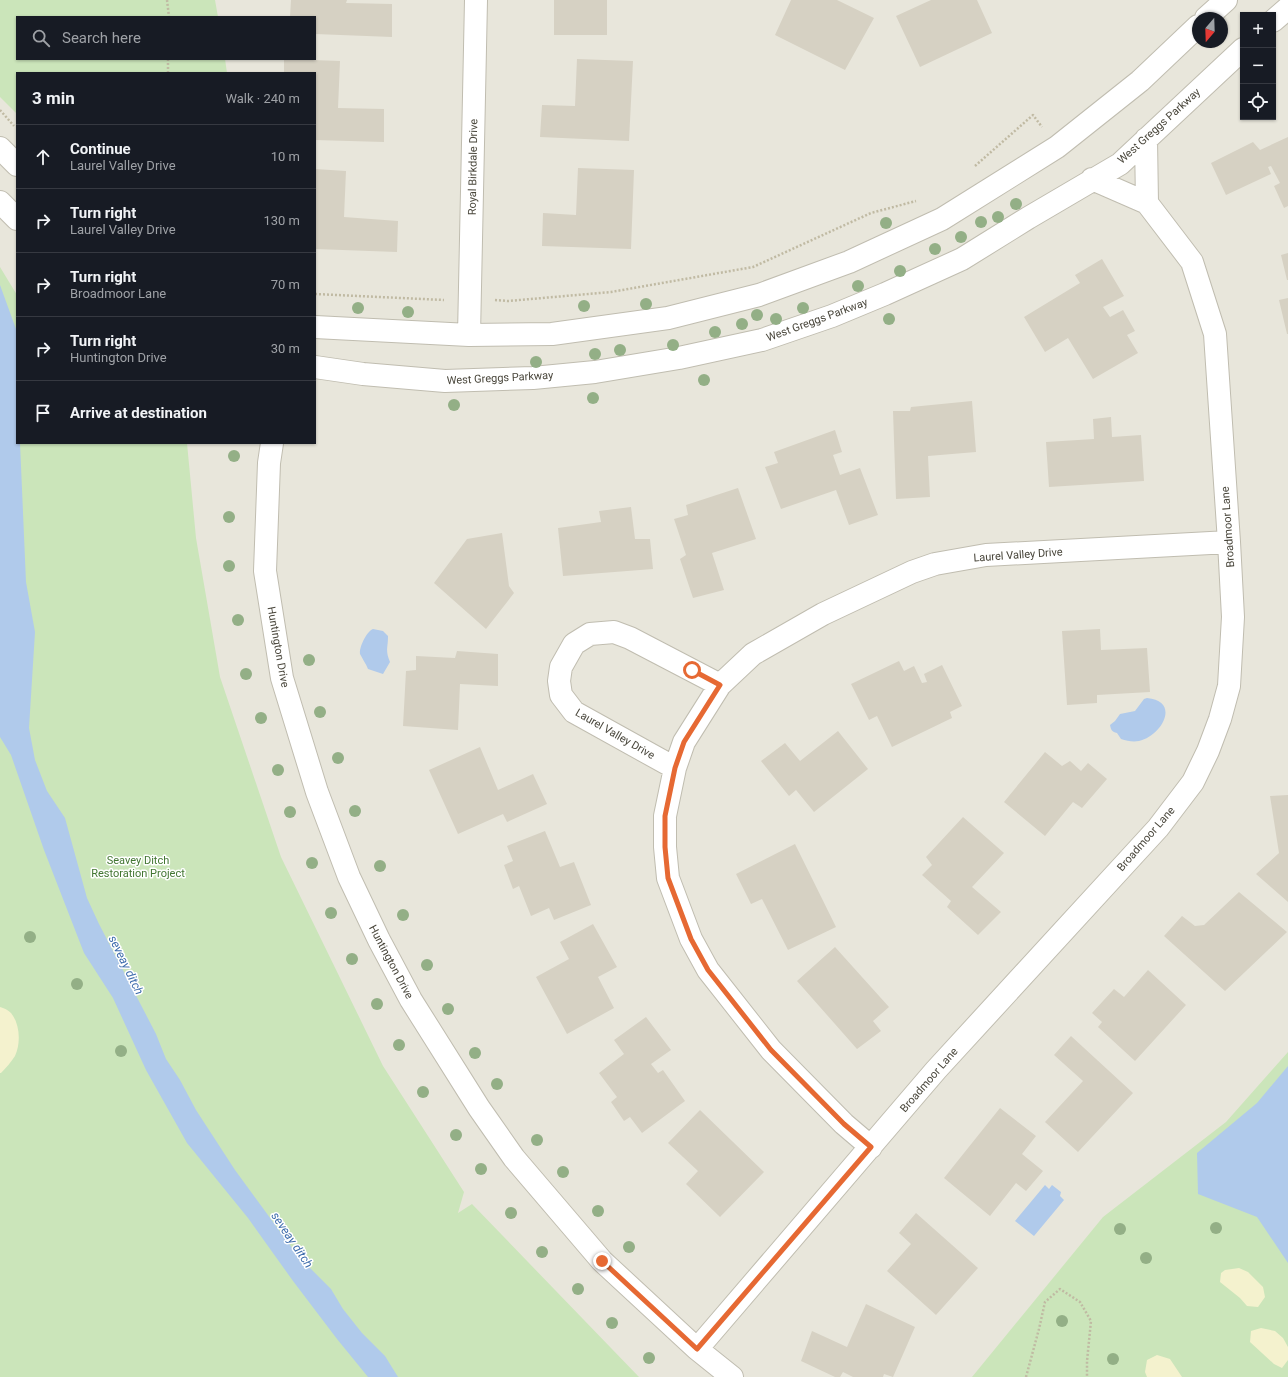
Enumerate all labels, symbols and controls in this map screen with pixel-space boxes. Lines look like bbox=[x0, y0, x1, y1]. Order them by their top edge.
north arrow bbox=[1192, 12, 1228, 48]
map controls bbox=[1240, 12, 1276, 120]
button: + bbox=[1240, 12, 1276, 48]
search box bbox=[16, 16, 316, 60]
icon: search bbox=[30, 27, 52, 49]
text: Search here bbox=[62, 29, 141, 47]
button: − bbox=[1240, 48, 1276, 84]
button: locate bbox=[1240, 84, 1276, 120]
street label: West Greggs Parkway bbox=[1115, 85, 1204, 167]
text: 3 min bbox=[32, 88, 75, 108]
text: Walk · 240 m bbox=[225, 91, 300, 106]
street label: Royal Birkdale Drive bbox=[466, 119, 480, 215]
text: Continue bbox=[70, 140, 131, 158]
icon: ahead bbox=[32, 146, 54, 168]
text: 10 m bbox=[271, 149, 300, 164]
text: Laurel Valley Drive bbox=[70, 158, 176, 173]
text: Turn right bbox=[70, 204, 136, 222]
icon: right bbox=[32, 210, 54, 232]
text: 130 m bbox=[263, 213, 300, 228]
text: Laurel Valley Drive bbox=[70, 222, 176, 237]
text: Turn right bbox=[70, 268, 136, 286]
icon: right bbox=[32, 274, 54, 296]
text: 70 m bbox=[271, 277, 300, 292]
text: Broadmoor Lane bbox=[70, 286, 166, 301]
street label: West Greggs Parkway bbox=[765, 295, 870, 344]
text: Turn right bbox=[70, 332, 136, 350]
icon: right bbox=[32, 338, 54, 360]
text: 30 m bbox=[271, 341, 300, 356]
text: Huntington Drive bbox=[70, 350, 167, 365]
street label: West Greggs Parkway bbox=[446, 369, 554, 387]
icon: arrive bbox=[32, 402, 54, 424]
text: Arrive at destination bbox=[70, 404, 207, 422]
street label: Broadmoor Lane bbox=[1219, 486, 1237, 568]
street label: Laurel Valley Drive bbox=[973, 545, 1063, 565]
street label: Huntington Drive bbox=[264, 606, 292, 689]
route start bbox=[683, 661, 701, 679]
street label: Laurel Valley Drive bbox=[573, 706, 657, 762]
street label: Broadmoor Lane bbox=[1114, 804, 1178, 874]
park label: Seavey Ditch Restoration Project bbox=[91, 854, 185, 880]
street label: Huntington Drive bbox=[366, 923, 416, 1001]
water label: seveay ditch bbox=[106, 933, 146, 997]
street label: Broadmoor Lane bbox=[897, 1045, 961, 1115]
water label: seveay ditch bbox=[268, 1209, 316, 1271]
route end bbox=[593, 1252, 611, 1270]

